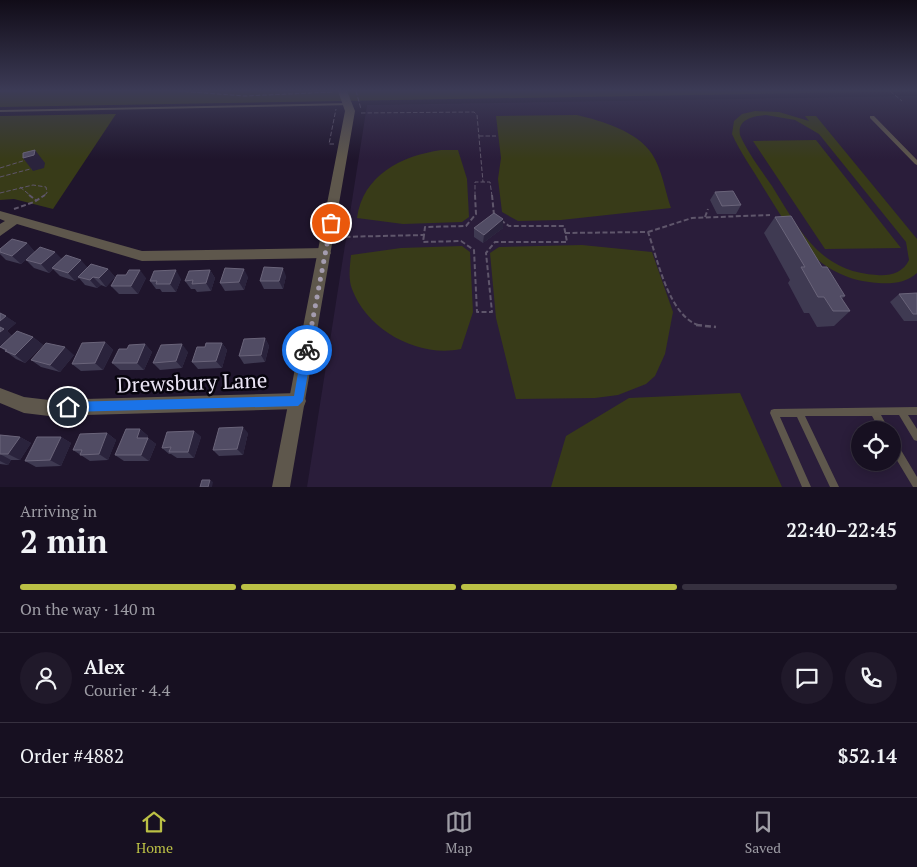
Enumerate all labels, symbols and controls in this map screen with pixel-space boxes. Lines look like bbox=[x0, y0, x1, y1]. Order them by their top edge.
pin bbox=[310, 202, 352, 244]
icon: bag bbox=[317, 209, 345, 237]
courier bbox=[282, 325, 332, 375]
icon: bike bbox=[293, 336, 321, 364]
street label: Drewsbury Lane bbox=[116, 365, 268, 399]
pin bbox=[47, 386, 89, 428]
icon: home bbox=[54, 393, 82, 421]
map controls bbox=[851, 421, 901, 471]
button: locate bbox=[851, 421, 901, 471]
text: Arriving in bbox=[20, 500, 97, 522]
text: 22:40–22:45 bbox=[786, 517, 897, 542]
text: 2 min bbox=[20, 520, 108, 562]
text: On the way · 140 m bbox=[20, 598, 155, 620]
button: person bbox=[20, 652, 72, 704]
button: chat bbox=[781, 652, 833, 704]
button: phone bbox=[845, 652, 897, 704]
text: Alex bbox=[84, 654, 125, 679]
text: Courier · 4.4 bbox=[84, 679, 170, 701]
text: Order #4882 bbox=[20, 743, 124, 768]
text: $52.14 bbox=[838, 743, 897, 768]
tab: Home bbox=[136, 808, 173, 857]
tab: Map bbox=[445, 808, 473, 857]
tab: Saved bbox=[745, 808, 781, 857]

